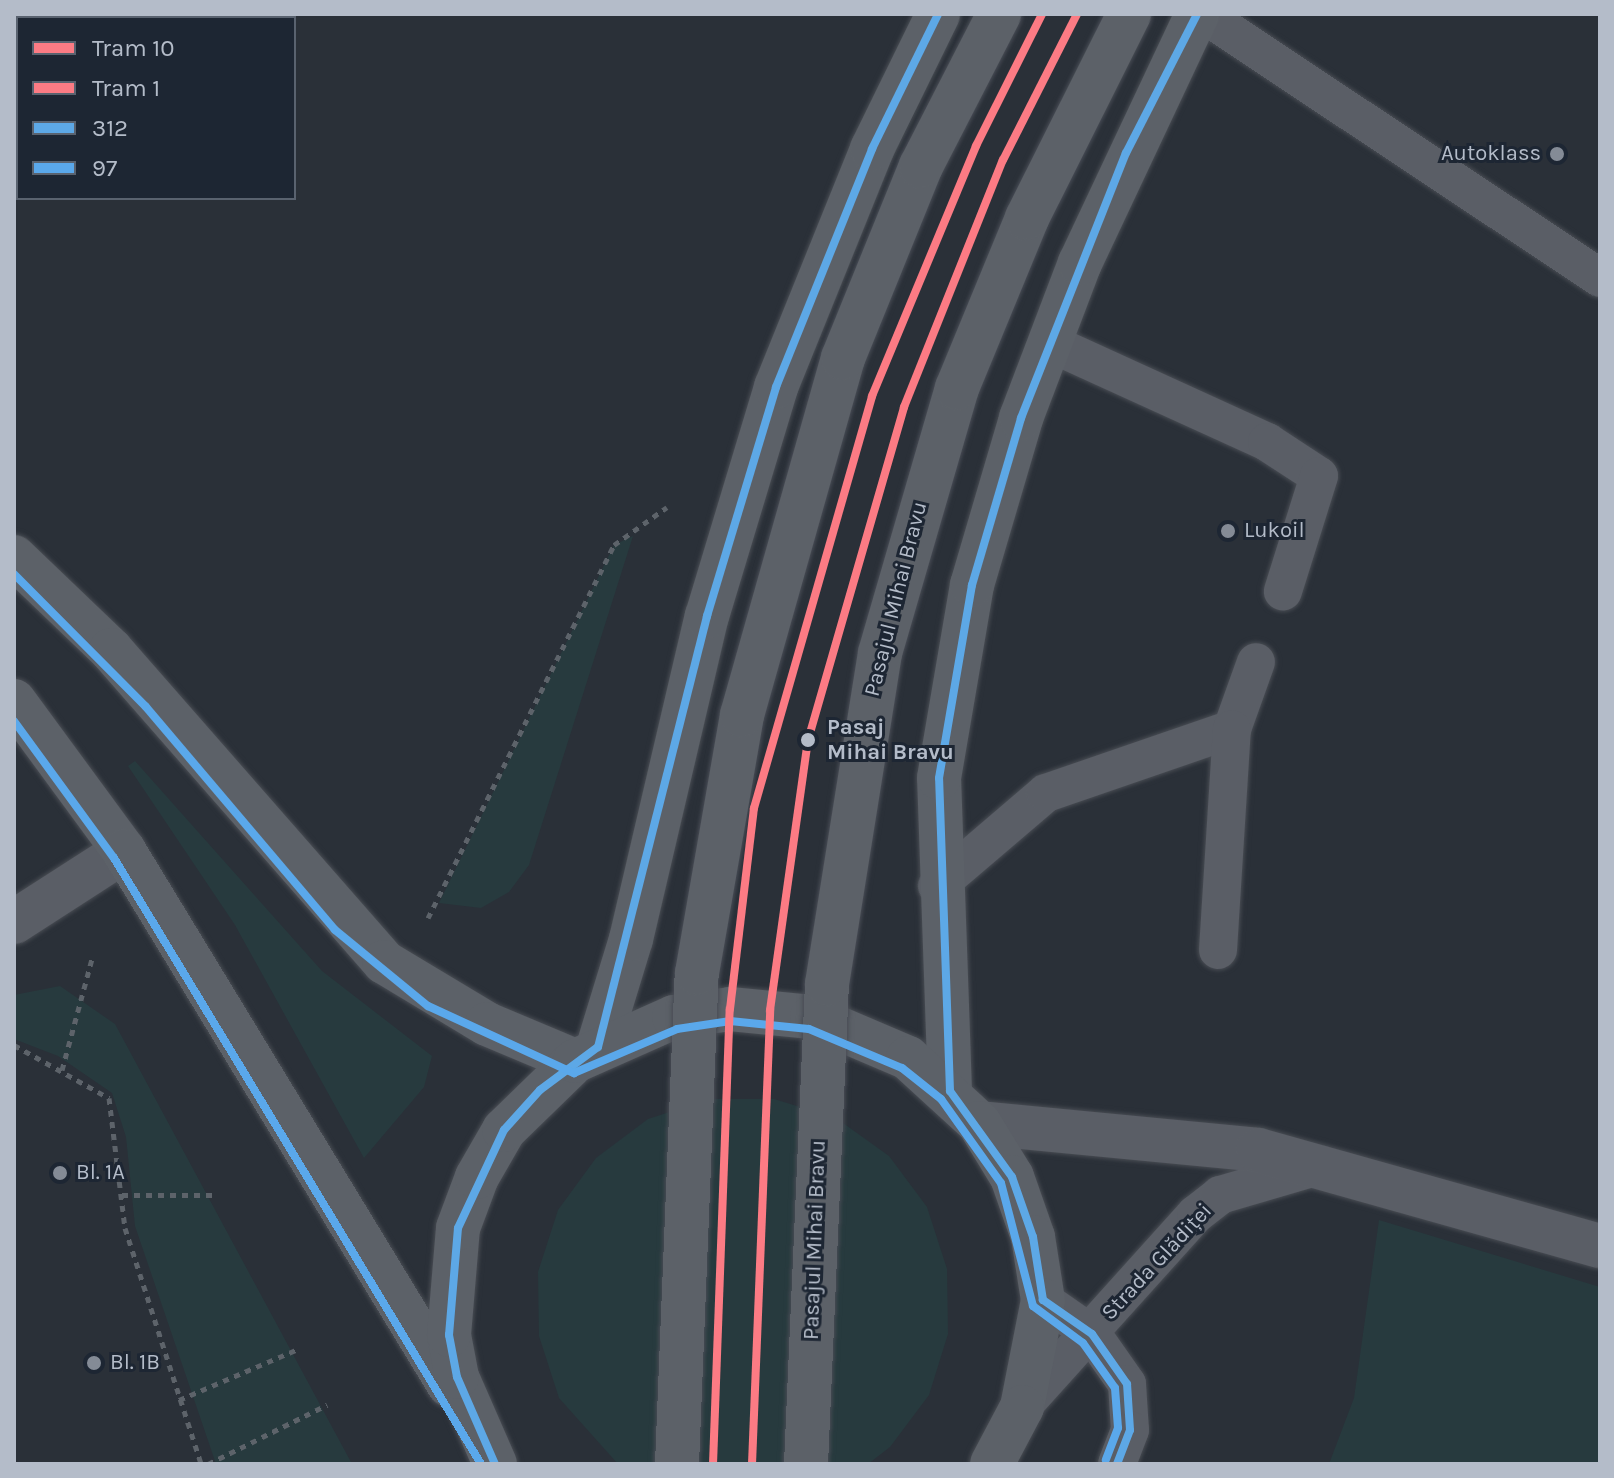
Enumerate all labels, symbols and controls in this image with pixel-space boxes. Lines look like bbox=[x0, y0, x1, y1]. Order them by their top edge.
legend bbox=[16, 16, 296, 200]
text: Tram 10 bbox=[92, 34, 174, 62]
text: Tram 1 bbox=[92, 74, 160, 102]
text: 312 bbox=[92, 114, 128, 142]
place label: Autoklass bbox=[1441, 141, 1541, 167]
marker: Autoklass bbox=[1548, 145, 1566, 163]
text: 97 bbox=[92, 154, 117, 182]
street label: Pasajul Mihai Bravu bbox=[859, 499, 933, 699]
place label: Lukoil bbox=[1244, 518, 1305, 544]
marker: Lukoil bbox=[1219, 522, 1237, 540]
place label: Pasaj Mihai Bravu bbox=[827, 714, 954, 766]
marker: Pasaj Mihai Bravu bbox=[796, 728, 820, 752]
street label: Pasajul Mihai Bravu bbox=[798, 1140, 832, 1340]
place label: Bl. 1A bbox=[76, 1160, 125, 1186]
marker: Bl. 1A bbox=[51, 1164, 69, 1182]
street label: Strada Glădiței bbox=[1096, 1198, 1218, 1326]
place label: Bl. 1B bbox=[110, 1350, 160, 1376]
marker: Bl. 1B bbox=[85, 1354, 103, 1372]

